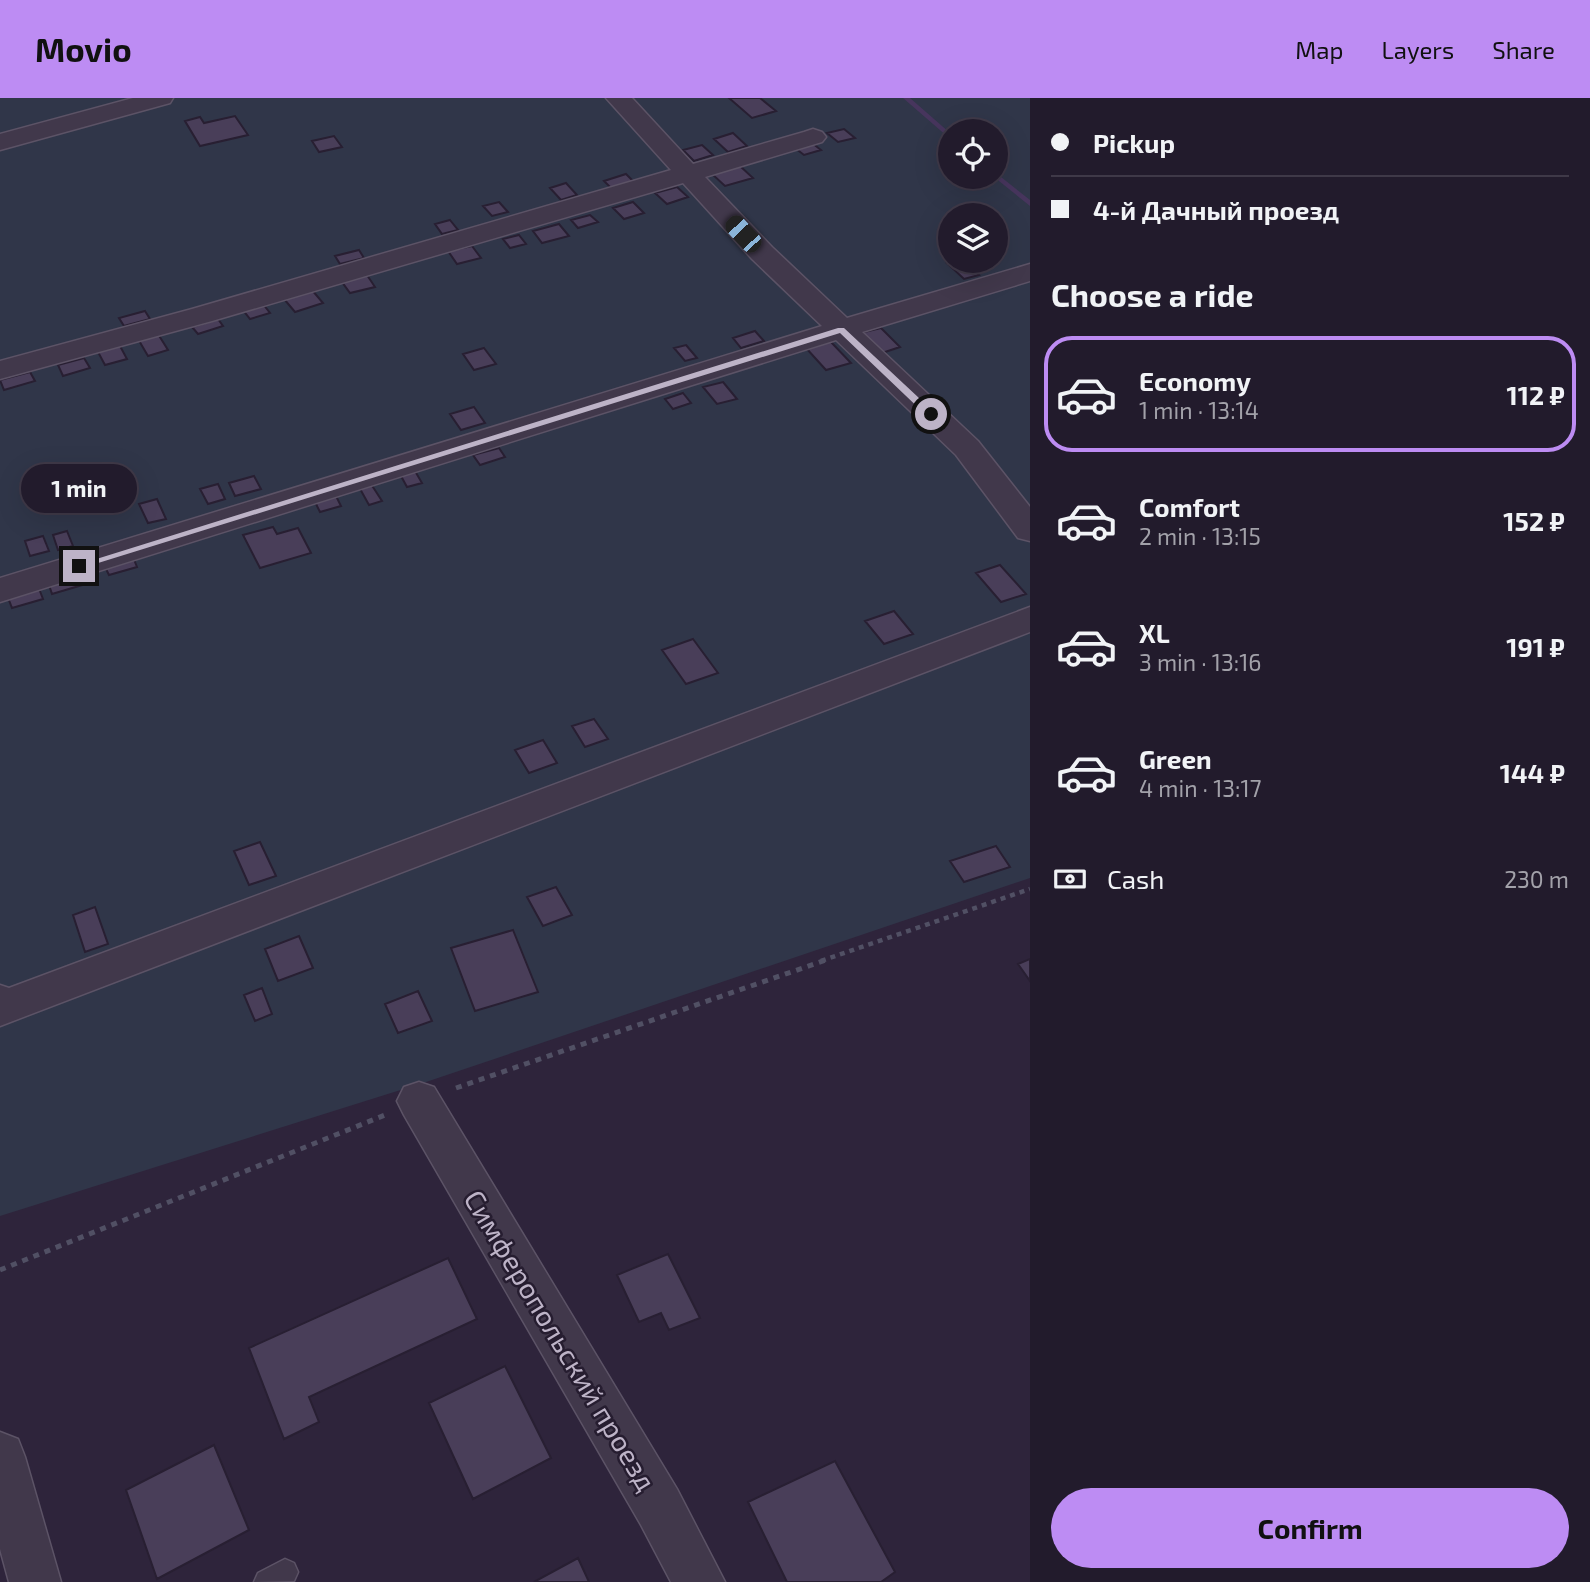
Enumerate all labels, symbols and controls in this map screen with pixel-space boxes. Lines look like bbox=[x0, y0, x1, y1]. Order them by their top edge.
text: Movio bbox=[35, 29, 132, 69]
text: Map bbox=[1295, 35, 1343, 64]
text: Layers bbox=[1381, 35, 1454, 64]
text: Share bbox=[1492, 35, 1555, 64]
map controls bbox=[938, 119, 1008, 273]
button: locate bbox=[938, 119, 1008, 189]
text: Pickup bbox=[1093, 127, 1175, 158]
text: 4-й Дачный проезд bbox=[1093, 194, 1339, 225]
button: layers bbox=[938, 203, 1008, 273]
car bbox=[721, 211, 766, 257]
text: Choose a ride bbox=[1051, 275, 1254, 313]
icon: car bbox=[1055, 363, 1118, 426]
text: Economy bbox=[1139, 365, 1251, 396]
text: 112 ₽ bbox=[1506, 379, 1565, 410]
text: 1 min · 13:14 bbox=[1139, 396, 1259, 424]
route start bbox=[915, 398, 947, 430]
callout: 1 min bbox=[21, 464, 137, 514]
text: 1 min bbox=[51, 474, 107, 502]
icon: car bbox=[1055, 489, 1118, 552]
text: Comfort bbox=[1139, 491, 1240, 522]
text: 152 ₽ bbox=[1503, 505, 1565, 536]
text: 2 min · 13:15 bbox=[1139, 522, 1261, 550]
route end bbox=[63, 550, 95, 582]
icon: car bbox=[1055, 615, 1118, 678]
text: XL bbox=[1139, 617, 1170, 648]
text: 191 ₽ bbox=[1506, 631, 1565, 662]
text: 3 min · 13:16 bbox=[1139, 648, 1262, 676]
icon: car bbox=[1055, 741, 1118, 804]
text: Green bbox=[1139, 743, 1212, 774]
text: 144 ₽ bbox=[1500, 757, 1565, 788]
text: 4 min · 13:17 bbox=[1139, 774, 1261, 802]
icon: cash bbox=[1051, 860, 1089, 898]
text: Cash bbox=[1107, 863, 1164, 894]
text: 230 m bbox=[1504, 865, 1569, 893]
street label: Симферопольский проезд bbox=[458, 1184, 664, 1496]
button: Confirm bbox=[1051, 1488, 1569, 1568]

